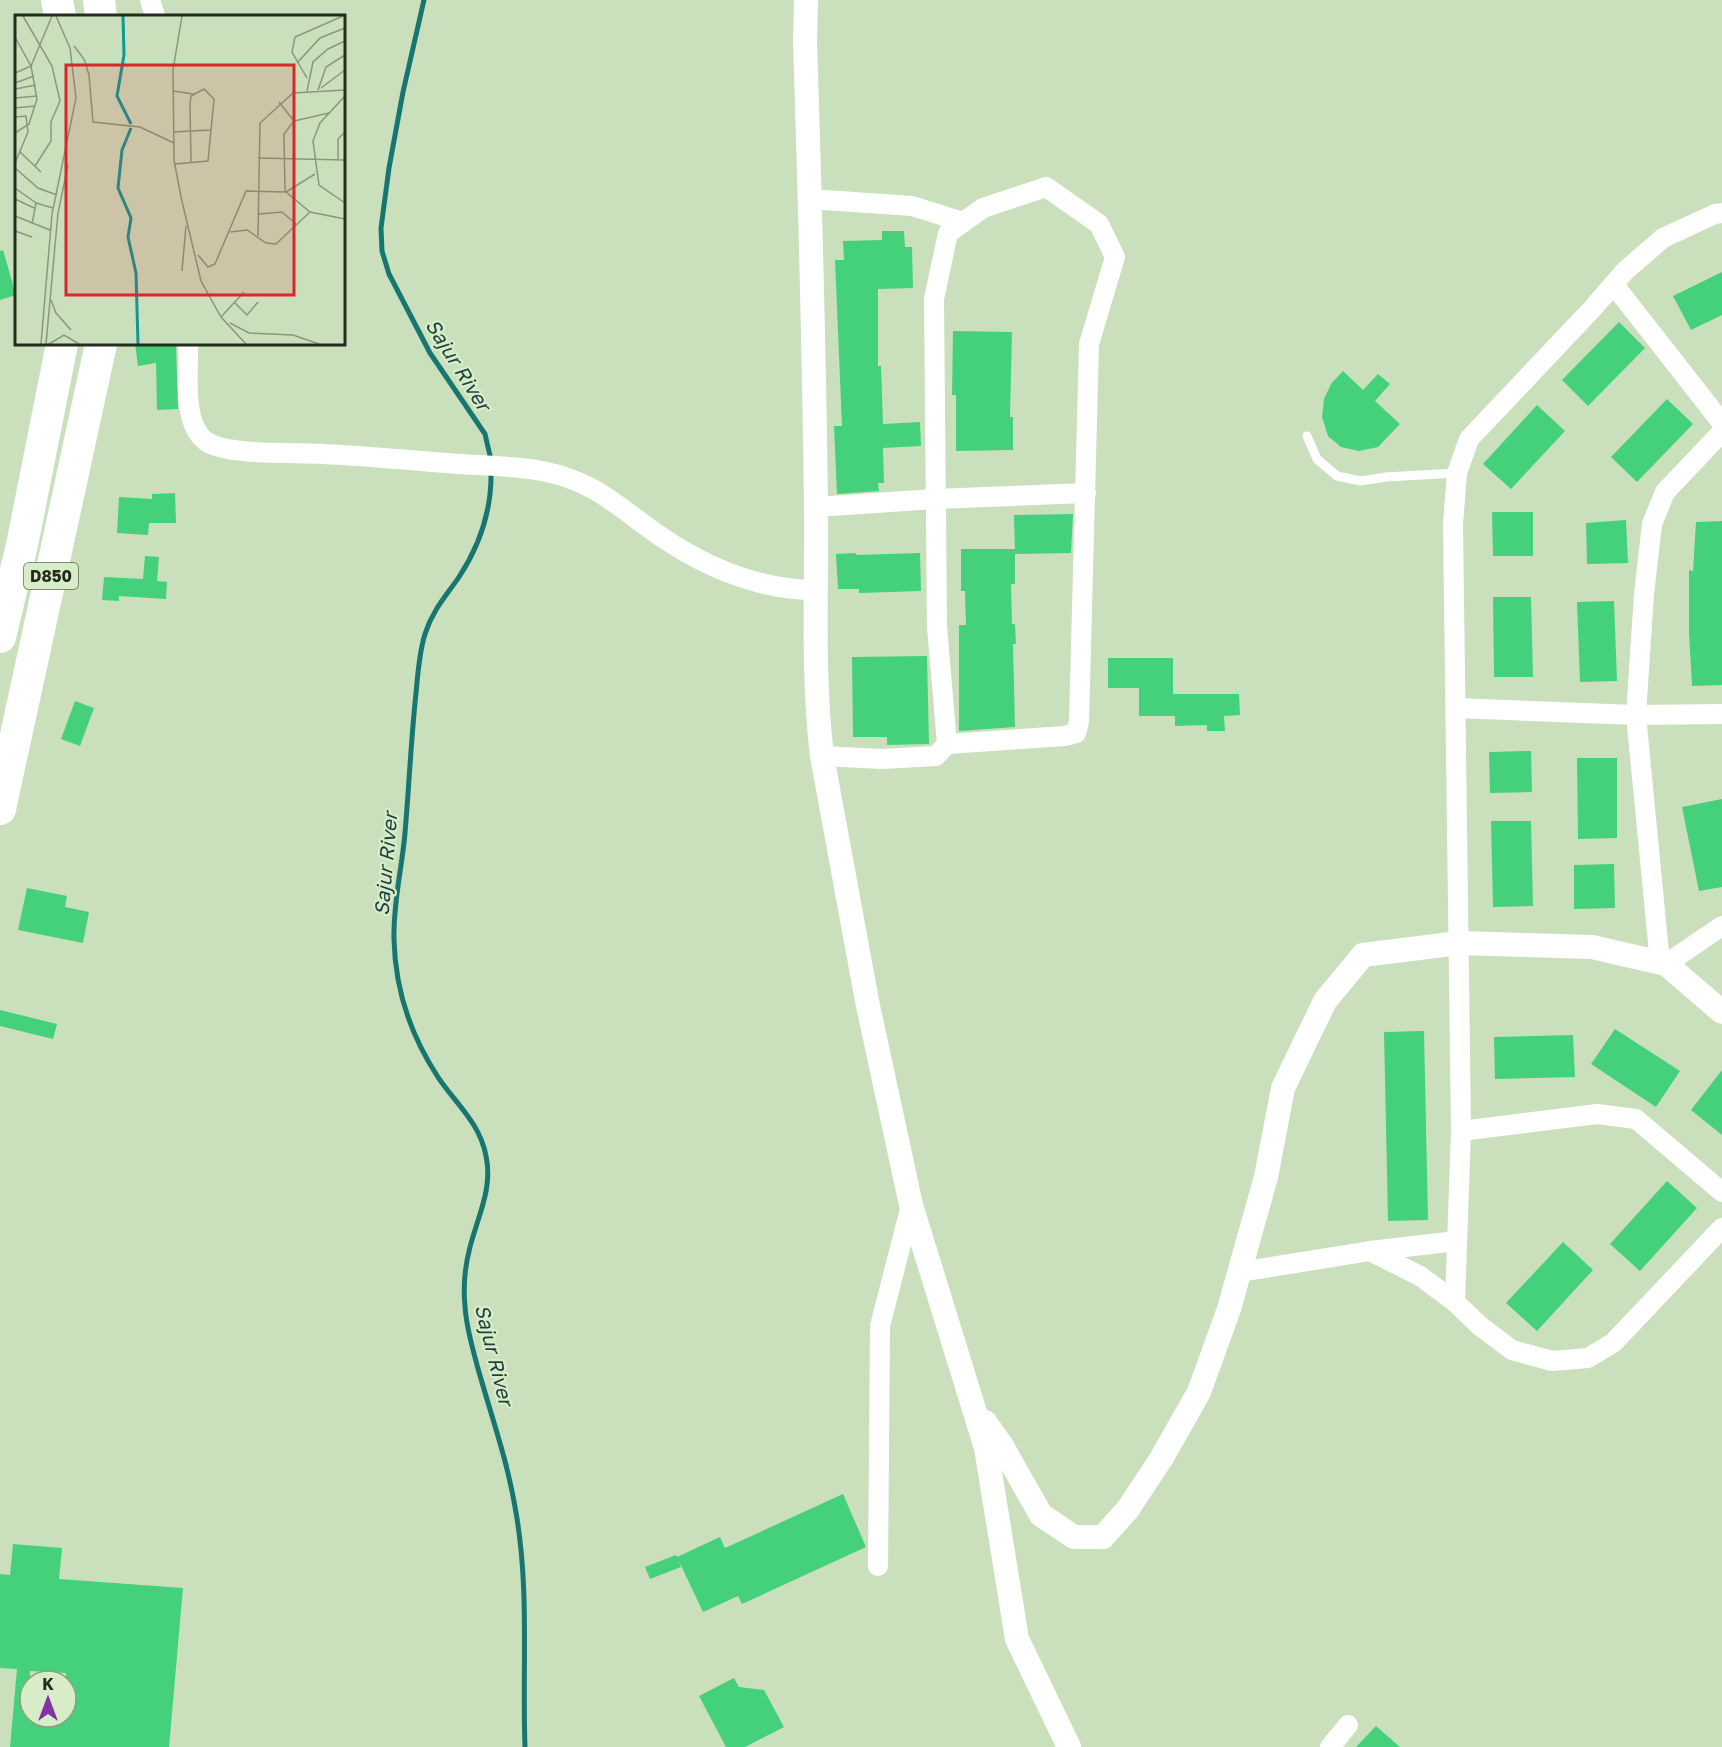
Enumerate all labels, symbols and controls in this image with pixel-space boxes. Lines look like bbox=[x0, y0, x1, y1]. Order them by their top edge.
inset map bbox=[15, 15, 345, 345]
water label: Sajur River bbox=[420, 314, 498, 418]
road number: D850 bbox=[24, 563, 78, 589]
water label: Sajur River bbox=[369, 808, 403, 917]
water label: Sajur River bbox=[470, 1302, 520, 1411]
north arrow bbox=[18, 1669, 78, 1729]
text: K bbox=[42, 1674, 54, 1694]

